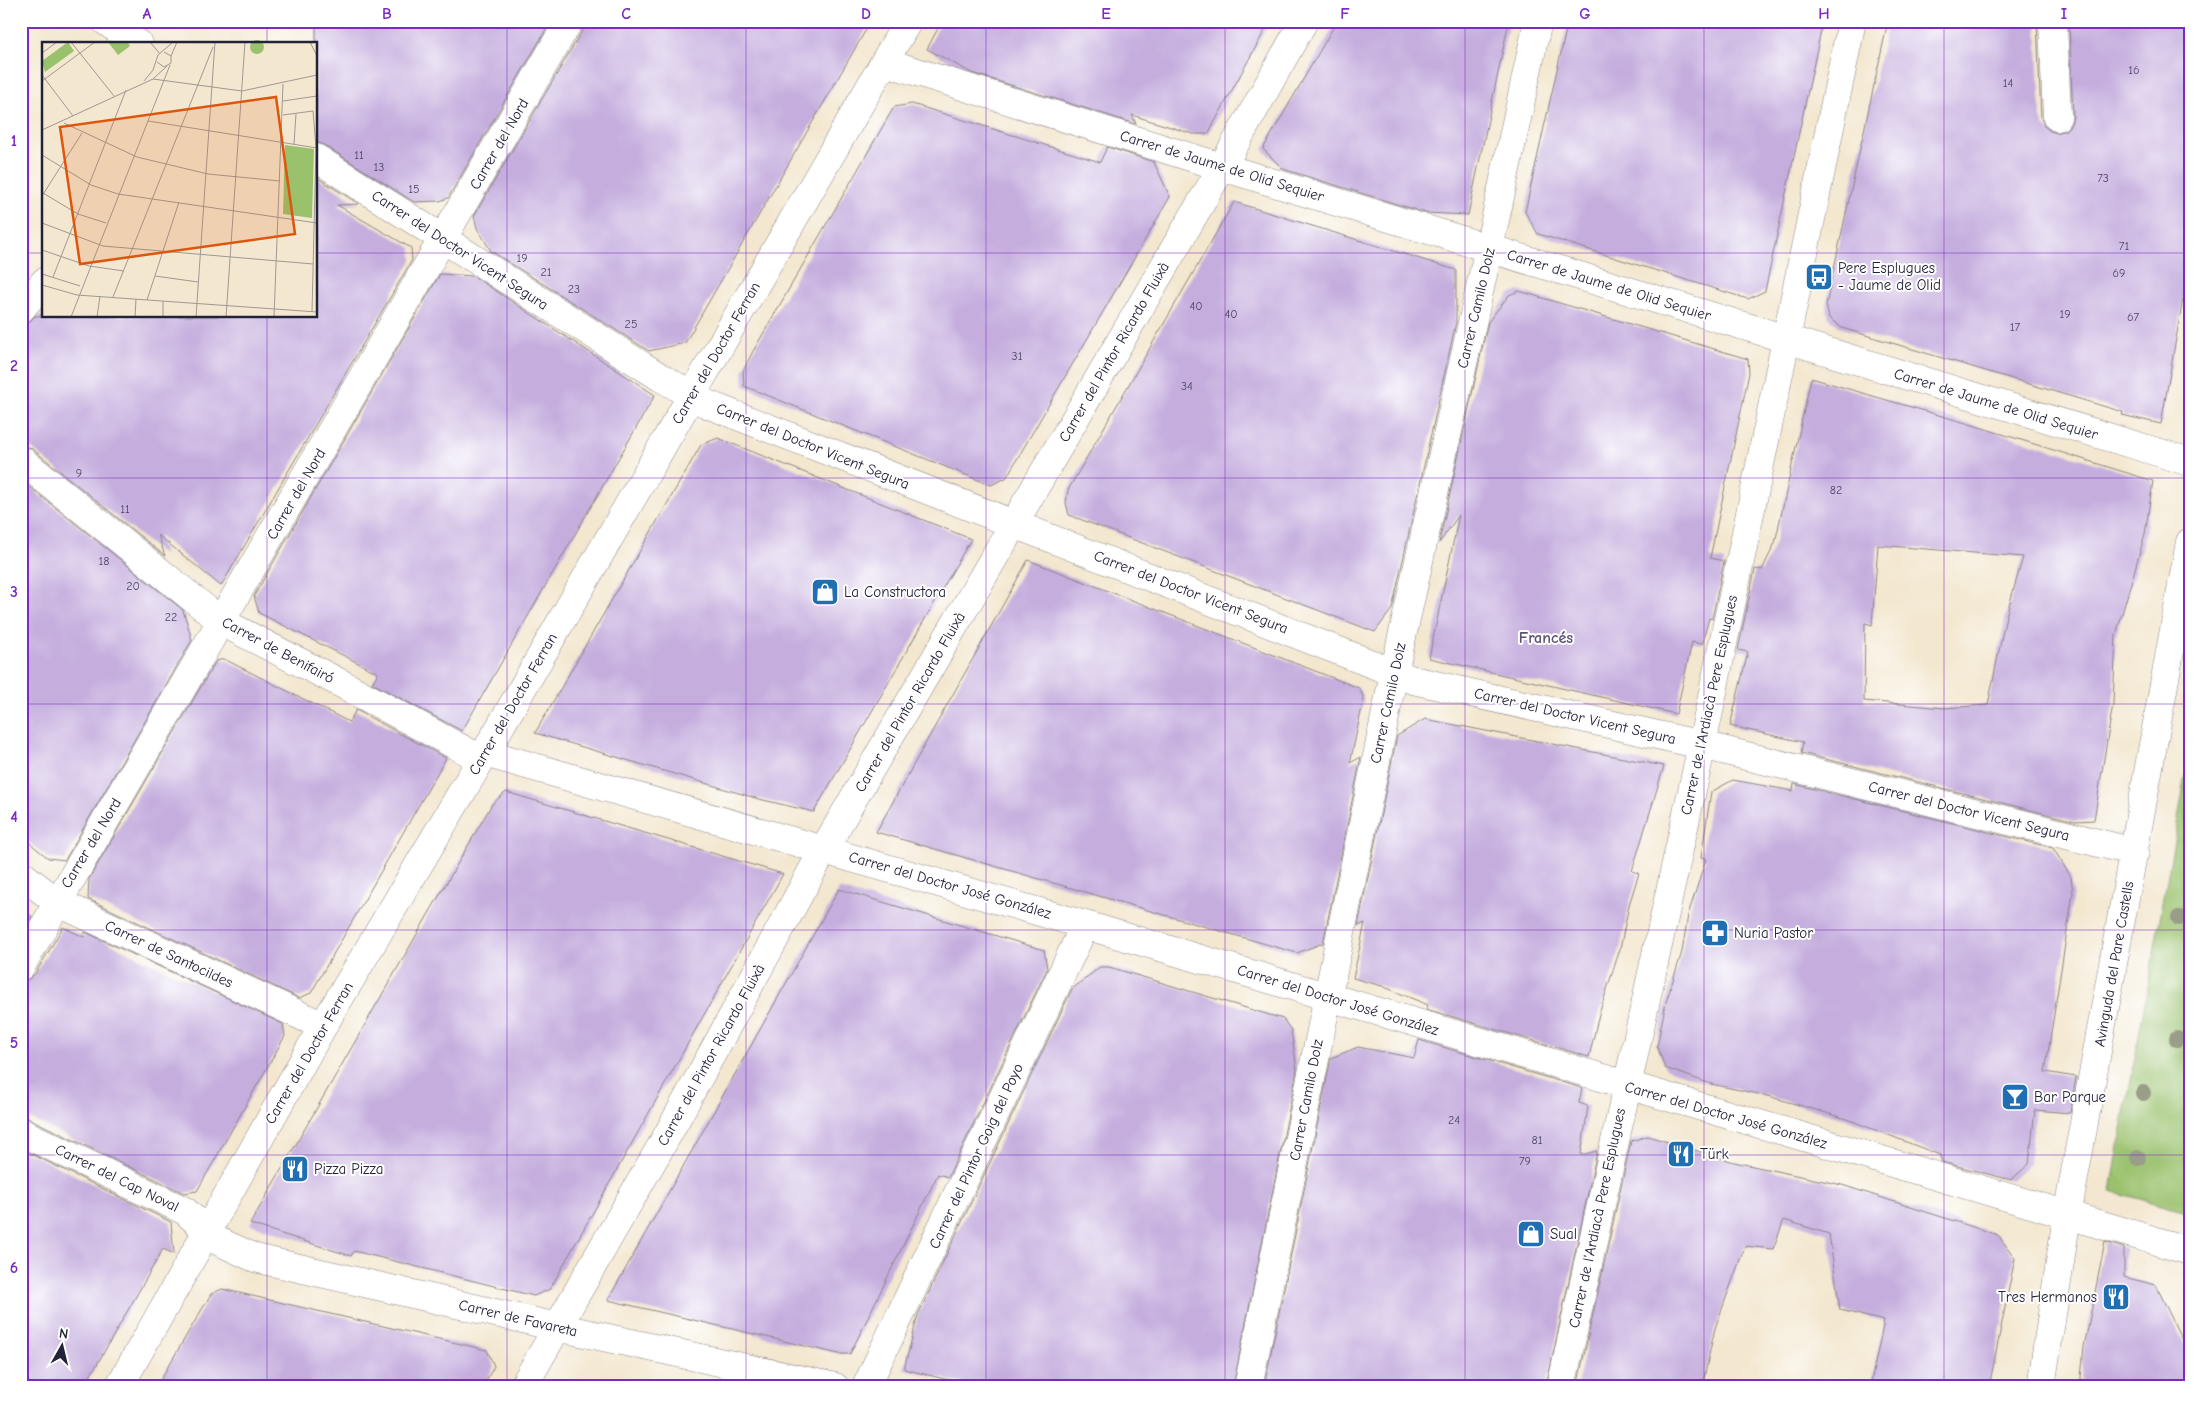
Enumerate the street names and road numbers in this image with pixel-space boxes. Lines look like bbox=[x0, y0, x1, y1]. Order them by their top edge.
street label: Carrer del Nord bbox=[466, 95, 532, 193]
street label: Carrer de Jaume de Olid Sequier bbox=[1118, 126, 1326, 206]
street label: Carrer del Doctor Vicent Segura bbox=[368, 186, 552, 314]
street label: Carrer Camilo Dolz bbox=[1453, 245, 1499, 370]
street label: Carrer de Jaume de Olid Sequier bbox=[1505, 245, 1713, 325]
street label: Carrer del Pintor Ricardo Fluixà bbox=[1055, 259, 1173, 445]
street label: Carrer del Doctor Ferran bbox=[668, 279, 764, 427]
street label: Carrer de Jaume de Olid Sequier bbox=[1892, 364, 2100, 444]
street label: Carrer del Doctor Vicent Segura bbox=[714, 399, 912, 493]
street label: Carrer del Nord bbox=[263, 445, 329, 543]
street label: Carrer del Doctor Vicent Segura bbox=[1091, 547, 1291, 637]
street label: Carrer de l'Ardiacà Pere Esplugues bbox=[1677, 594, 1741, 816]
street label: Carrer del Pintor Ricardo Fluixà bbox=[851, 609, 969, 795]
street label: Carrer de Benifairó bbox=[219, 613, 337, 687]
street label: Carrer del Doctor Ferran bbox=[465, 630, 561, 778]
street label: Carrer Camilo Dolz bbox=[1366, 640, 1410, 765]
street label: Carrer del Doctor Vicent Segura bbox=[1472, 684, 1678, 748]
street label: Carrer del Doctor Vicent Segura bbox=[1867, 777, 2071, 845]
street label: Carrer del Nord bbox=[57, 795, 125, 891]
street label: Carrer del Doctor José González bbox=[847, 847, 1054, 923]
street label: Avinguda del Pare Castells bbox=[2091, 880, 2137, 1048]
street label: Carrer de Santocildes bbox=[102, 916, 236, 992]
street label: Carrer del Pintor Ricardo Fluixà bbox=[653, 961, 769, 1149]
street label: Carrer del Doctor José González bbox=[1235, 961, 1441, 1039]
street label: Carrer del Doctor Ferran bbox=[261, 979, 357, 1127]
street label: Carrer Camilo Dolz bbox=[1285, 1037, 1327, 1162]
street label: Carrer del Pintor Goig del Poyo bbox=[925, 1060, 1027, 1252]
street label: Carrer del Doctor José González bbox=[1623, 1077, 1830, 1153]
street label: Carrer de l'Ardiacà Pere Esplugues bbox=[1565, 1107, 1629, 1329]
street label: Carrer del Cap Noval bbox=[52, 1140, 182, 1216]
street label: Carrer de Favareta bbox=[457, 1296, 579, 1340]

